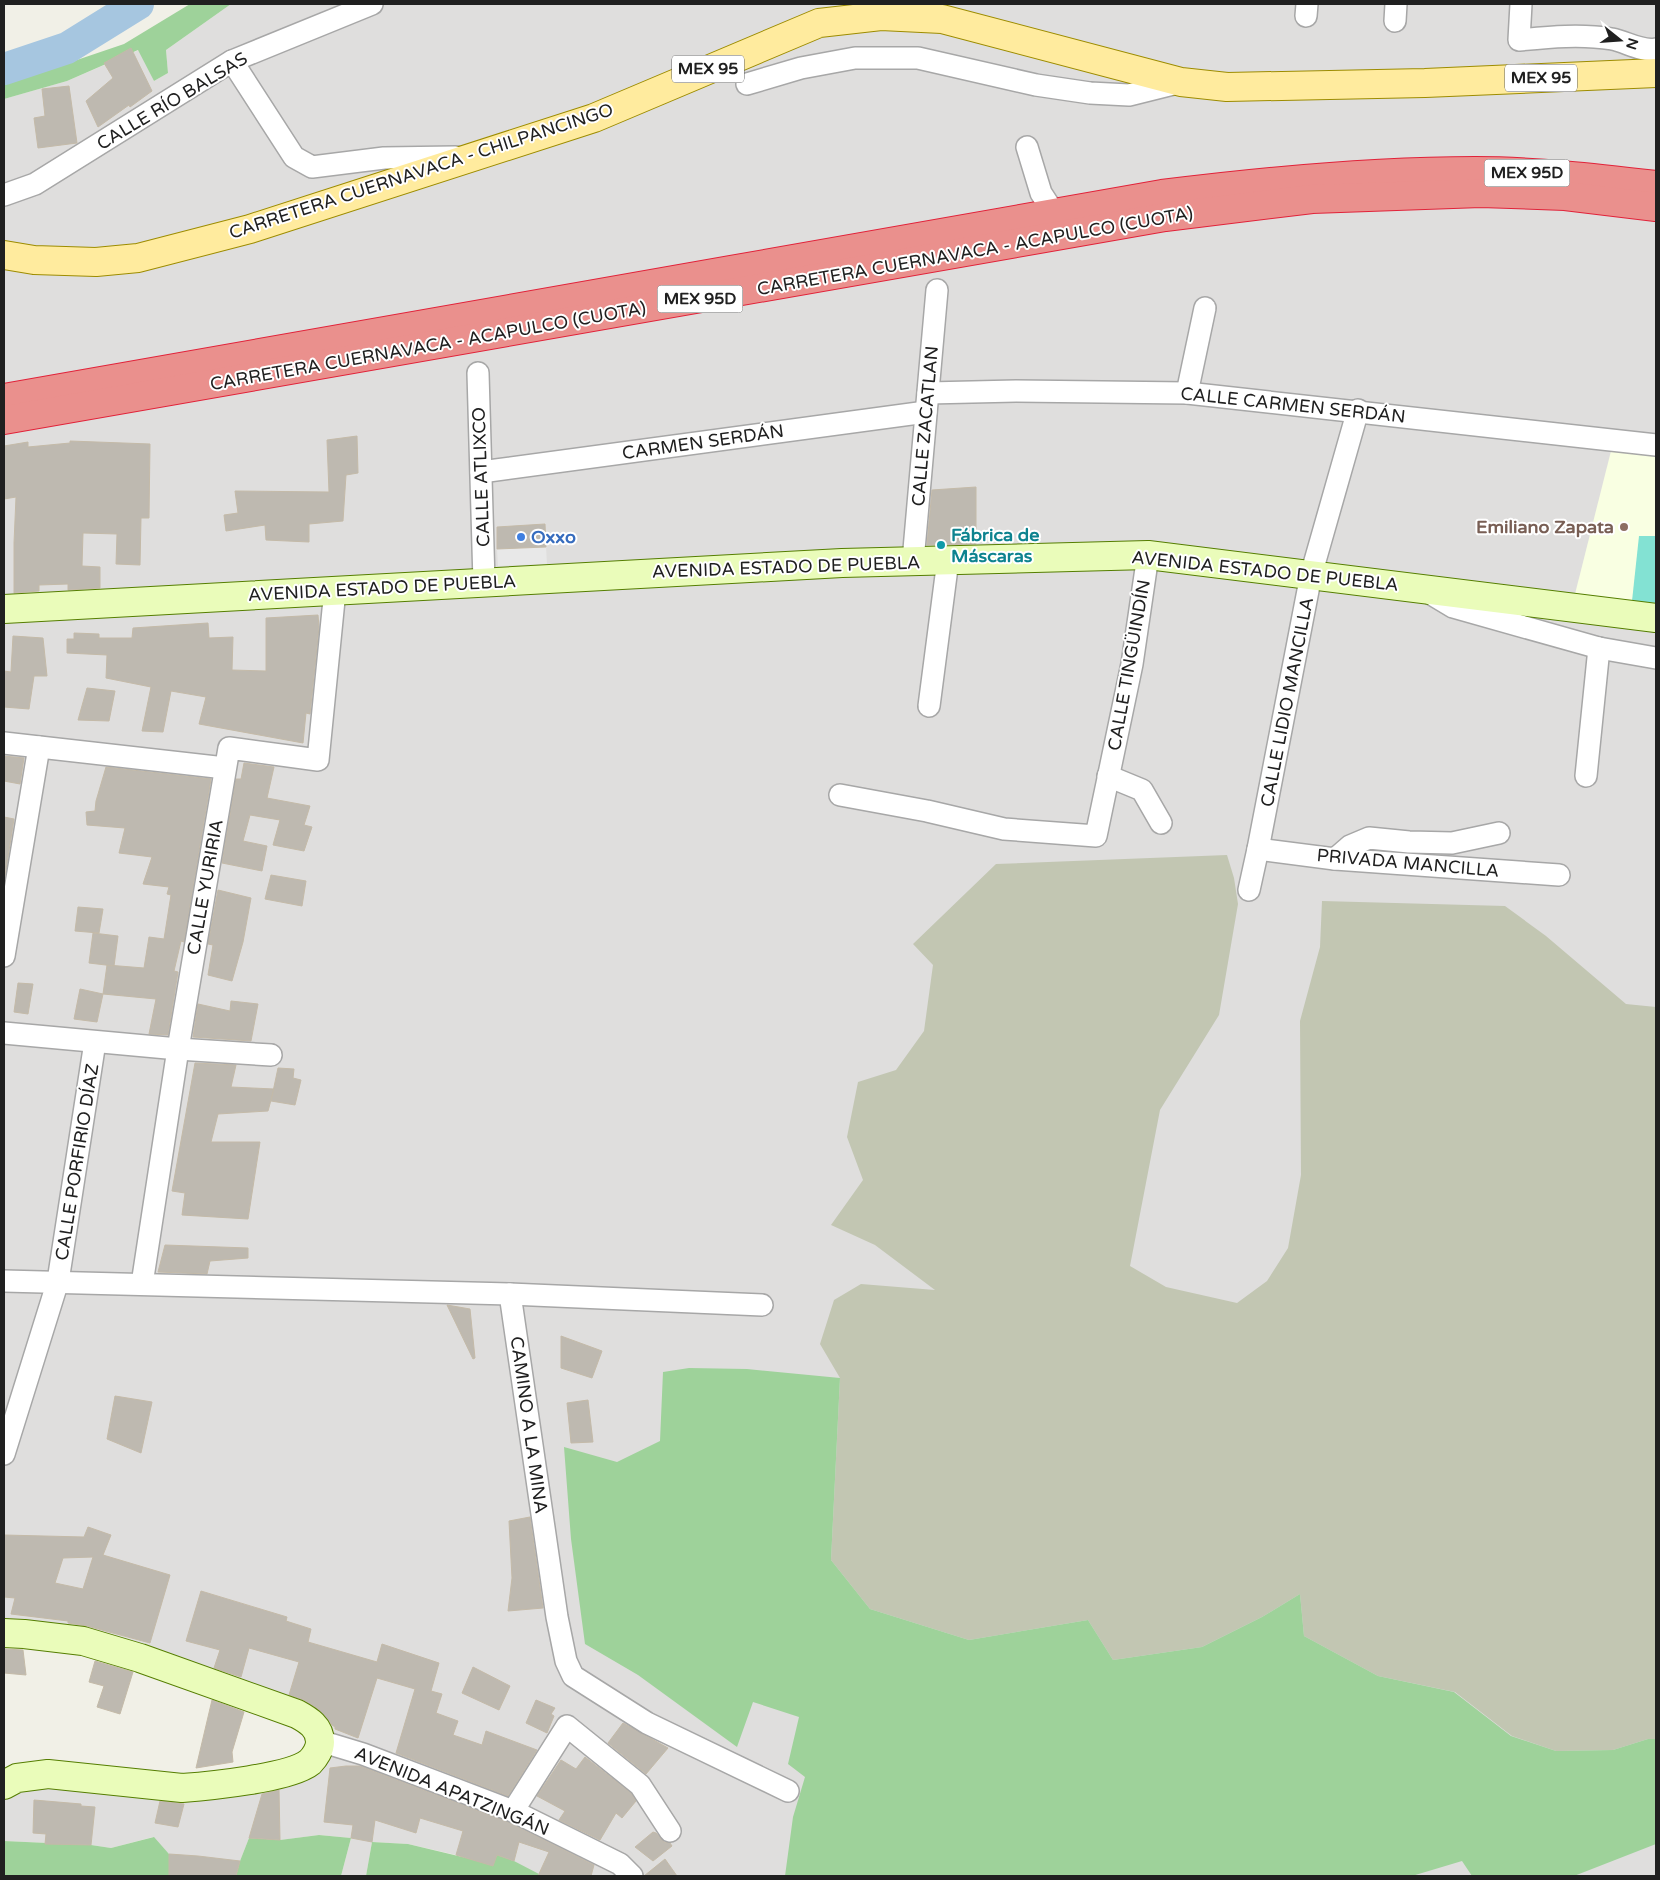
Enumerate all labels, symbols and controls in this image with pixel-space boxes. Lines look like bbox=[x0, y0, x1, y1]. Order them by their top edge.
north arrow bbox=[1595, 15, 1645, 65]
text: N bbox=[1622, 36, 1642, 52]
street label: CALLE RÍO BALSAS bbox=[93, 47, 251, 155]
road number: MEX 95 bbox=[672, 56, 744, 82]
road number: MEX 95 bbox=[1505, 64, 1577, 92]
street label: CARRETERA CUERNAVACA - CHILPANCINGO bbox=[226, 98, 616, 244]
road number: MEX 95D bbox=[1484, 160, 1570, 187]
street label: CARRETERA CUERNAVACA - ACAPULCO (CUOTA) bbox=[755, 202, 1195, 300]
road number: MEX 95D bbox=[658, 286, 742, 312]
street label: CARRETERA CUERNAVACA - ACAPULCO (CUOTA) bbox=[208, 297, 648, 395]
street label: CALLE ZACATLAN bbox=[907, 345, 943, 507]
street label: CALLE CARMEN SERDÁN bbox=[1179, 382, 1407, 428]
street label: CALLE ATLIXCO bbox=[468, 407, 494, 547]
street label: CARMEN SERDÁN bbox=[621, 420, 785, 464]
place label: Emiliano Zapata bbox=[1476, 516, 1614, 538]
marker: Emiliano Zapata bbox=[1618, 521, 1630, 533]
place label: Fábrica de Máscaras bbox=[951, 524, 1039, 567]
place label: Oxxo bbox=[531, 526, 576, 548]
marker: Oxxo bbox=[515, 531, 527, 543]
marker: Fábrica de Máscaras bbox=[935, 539, 947, 551]
street label: AVENIDA ESTADO DE PUEBLA bbox=[1130, 546, 1400, 596]
street label: AVENIDA ESTADO DE PUEBLA bbox=[652, 551, 920, 583]
street label: AVENIDA ESTADO DE PUEBLA bbox=[247, 570, 517, 606]
street label: CALLE TINGÜINDÍN bbox=[1103, 578, 1155, 752]
street label: CALLE LIDIO MANCILLA bbox=[1256, 595, 1318, 809]
street label: CALLE YURIRIA bbox=[182, 817, 228, 957]
street label: PRIVADA MANCILLA bbox=[1316, 844, 1500, 882]
street label: CALLE PORFIRIO DÍAZ bbox=[51, 1062, 103, 1262]
street label: CAMINO A LA MINA bbox=[506, 1335, 552, 1515]
street label: AVENIDA APATZINGÁN bbox=[351, 1742, 553, 1840]

